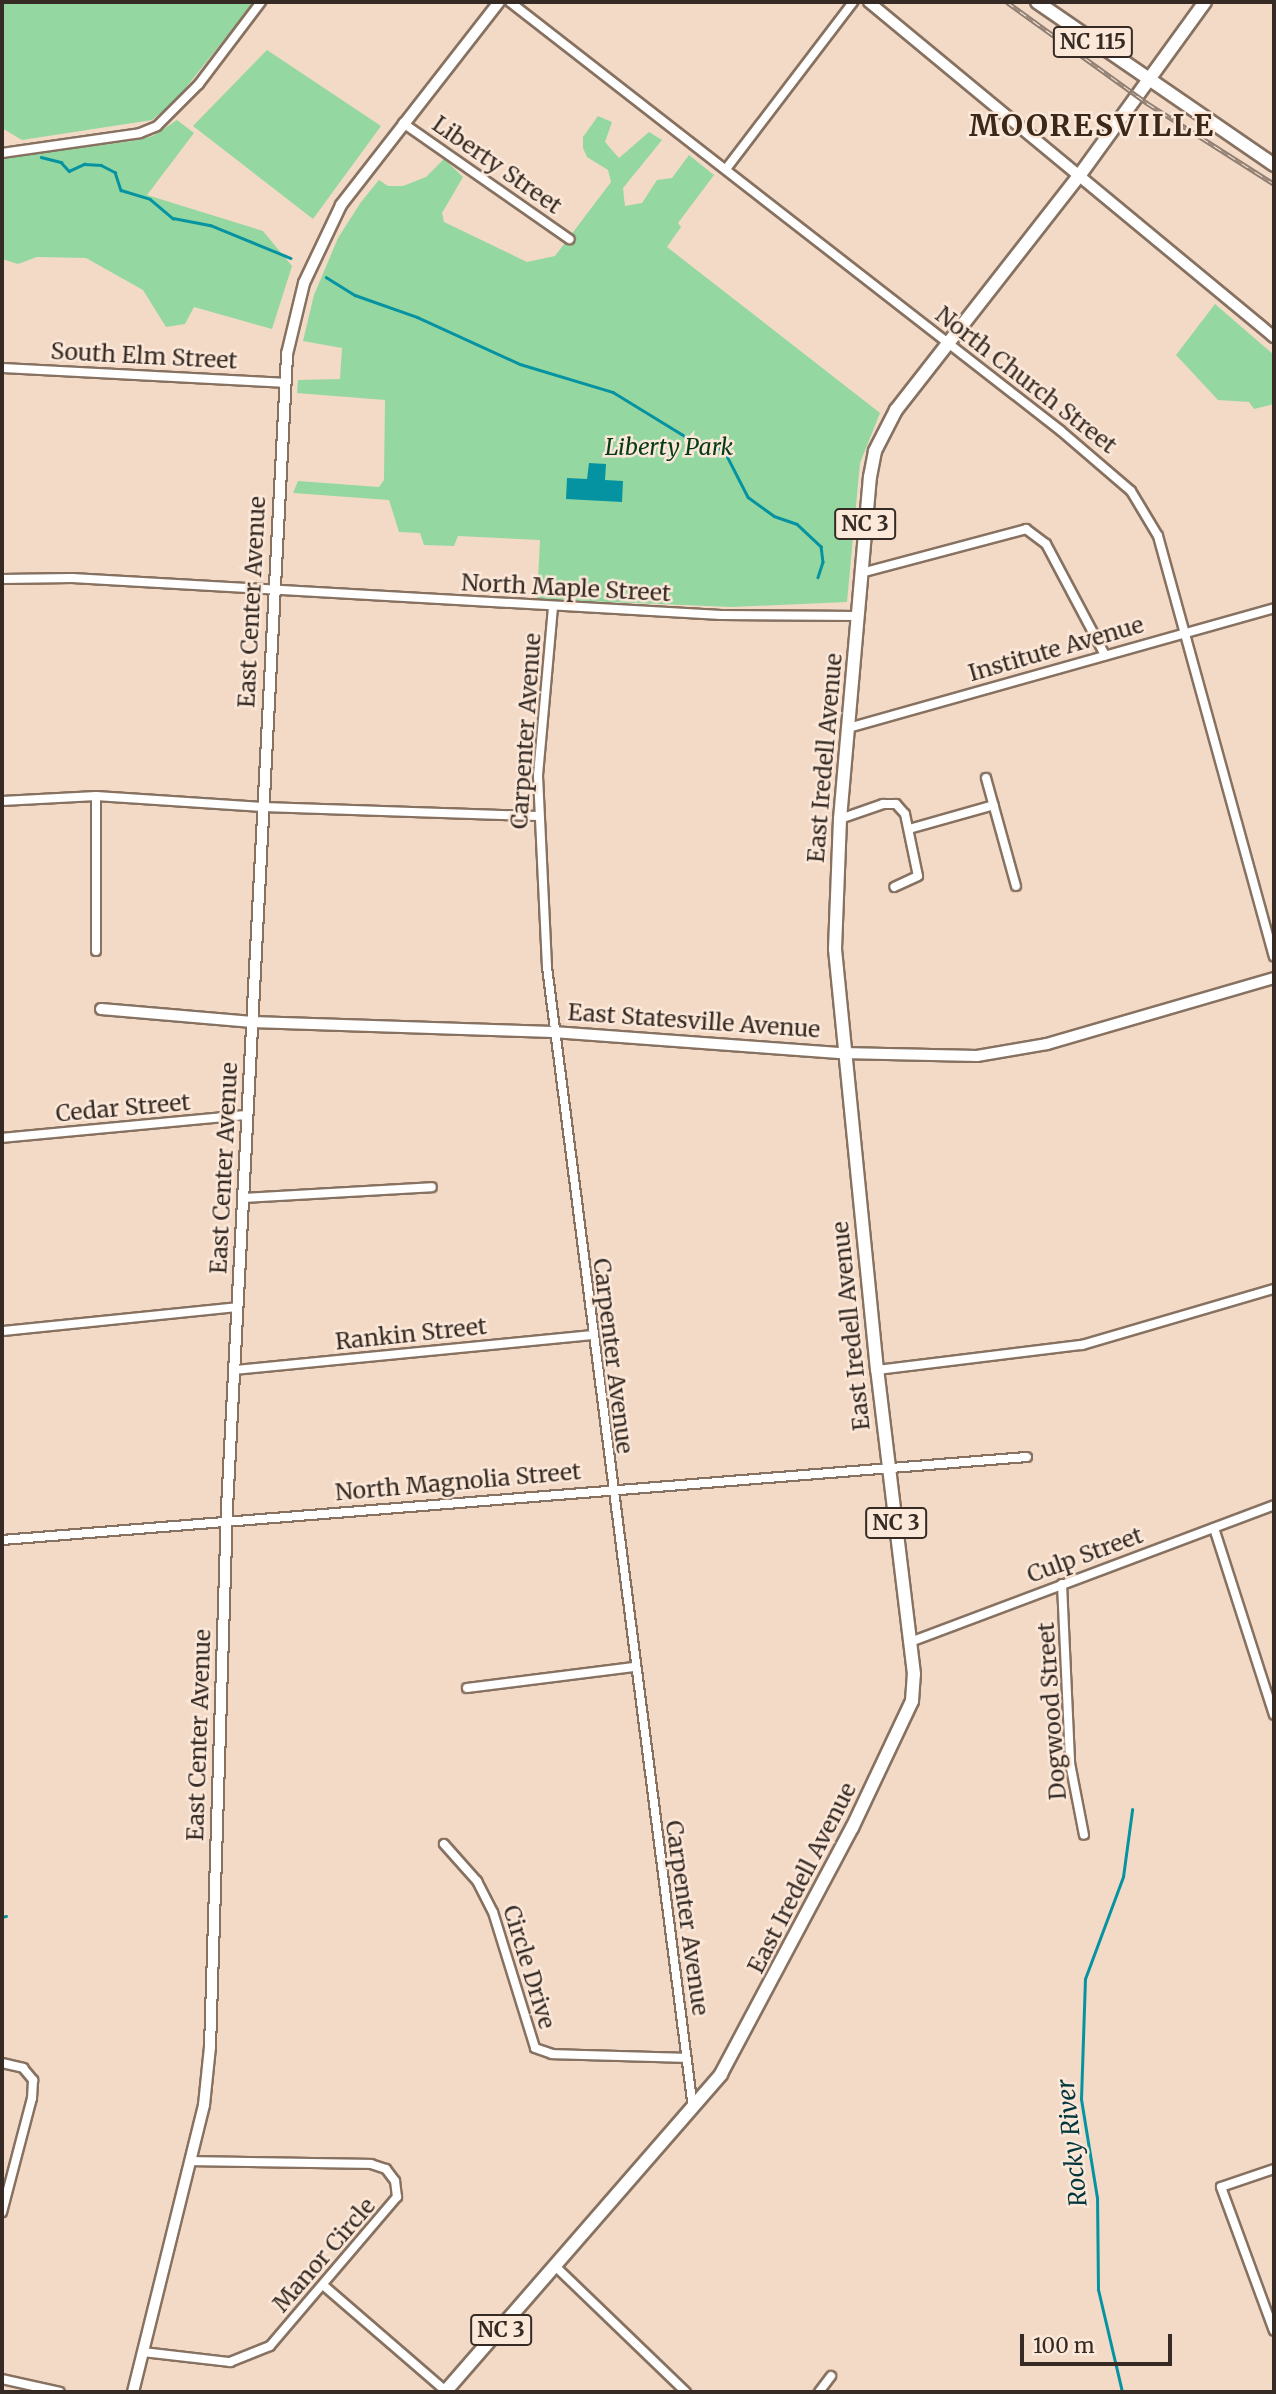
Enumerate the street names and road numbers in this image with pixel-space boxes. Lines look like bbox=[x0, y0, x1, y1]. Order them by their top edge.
road number: NC 115 bbox=[1053, 24, 1133, 60]
street label: Liberty Street bbox=[427, 110, 567, 220]
street label: North Church Street bbox=[930, 301, 1122, 459]
street label: South Elm Street bbox=[50, 337, 238, 375]
street label: East Center Avenue bbox=[233, 495, 271, 709]
road number: NC 3 bbox=[834, 506, 896, 542]
street label: North Maple Street bbox=[460, 569, 672, 607]
street label: Institute Avenue bbox=[965, 611, 1147, 687]
street label: Carpenter Avenue bbox=[505, 632, 547, 830]
street label: East Iredell Avenue bbox=[802, 652, 848, 864]
street label: East Statesville Avenue bbox=[567, 998, 821, 1044]
street label: East Center Avenue bbox=[205, 1061, 243, 1275]
street label: Cedar Street bbox=[55, 1088, 191, 1128]
street label: East Iredell Avenue bbox=[826, 1220, 876, 1432]
street label: Carpenter Avenue bbox=[587, 1257, 639, 1455]
street label: Rankin Street bbox=[334, 1312, 488, 1356]
street label: North Magnolia Street bbox=[334, 1458, 582, 1506]
road number: NC 3 bbox=[864, 1506, 928, 1540]
street label: Culp Street bbox=[1023, 1521, 1147, 1589]
street label: Dogwood Street bbox=[1032, 1621, 1072, 1801]
street label: East Center Avenue bbox=[182, 1629, 216, 1841]
street label: East Iredell Avenue bbox=[742, 1778, 862, 1978]
street label: Carpenter Avenue bbox=[660, 1819, 714, 2017]
street label: Circle Drive bbox=[497, 1902, 561, 2032]
street label: Manor Circle bbox=[267, 2192, 381, 2318]
road number: NC 3 bbox=[470, 2312, 532, 2348]

